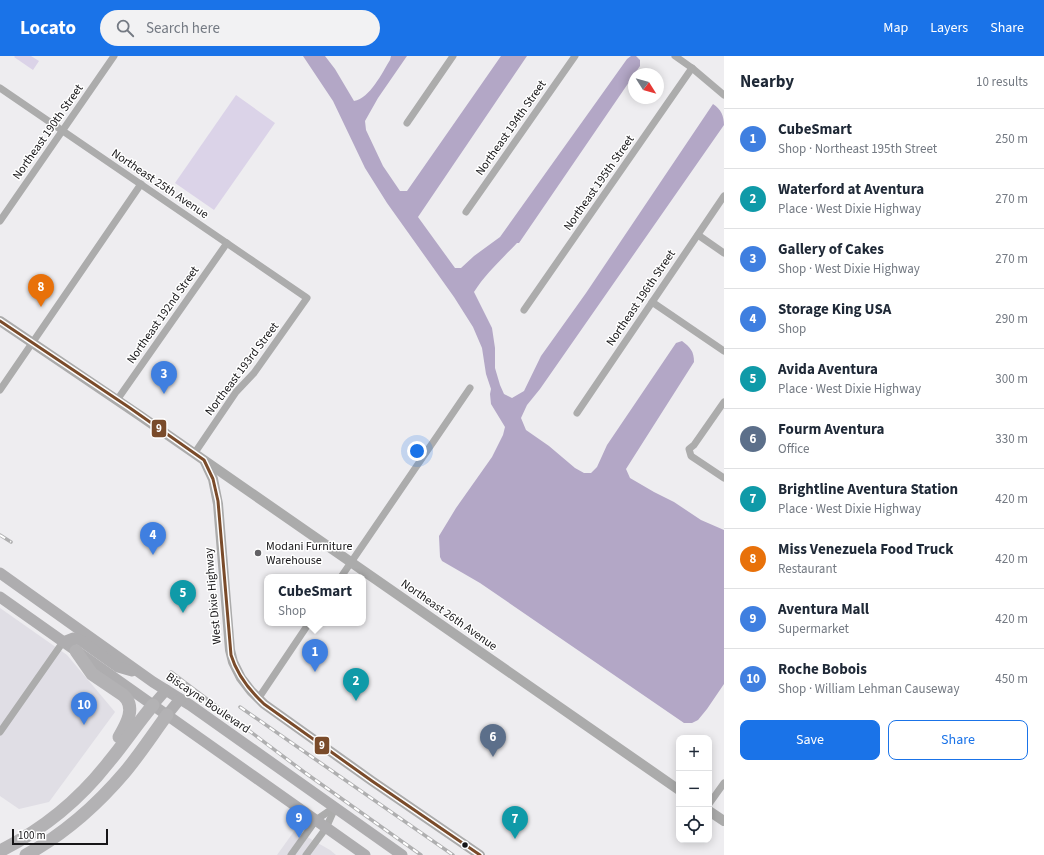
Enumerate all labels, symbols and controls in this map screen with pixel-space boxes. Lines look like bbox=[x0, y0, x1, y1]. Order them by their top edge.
search box bbox=[100, 10, 380, 46]
text: Locato bbox=[20, 15, 76, 42]
icon: search bbox=[114, 17, 136, 39]
text: Search here bbox=[146, 18, 220, 39]
text: Map bbox=[883, 18, 908, 38]
text: Layers bbox=[930, 18, 968, 38]
text: Share bbox=[990, 18, 1024, 38]
north arrow bbox=[628, 68, 664, 104]
text: Nearby bbox=[740, 70, 794, 94]
text: 10 results bbox=[976, 73, 1028, 91]
street label: Northeast 194th Street bbox=[472, 77, 550, 179]
street label: Northeast 190th Street bbox=[9, 81, 87, 183]
text: CubeSmart bbox=[778, 119, 852, 140]
text: 1 bbox=[750, 130, 756, 148]
text: 250 m bbox=[995, 130, 1028, 148]
street label: Northeast 195th Street bbox=[560, 132, 638, 234]
text: Shop · Northeast 195th Street bbox=[778, 140, 937, 158]
street label: Northeast 25th Avenue bbox=[108, 145, 212, 223]
text: Waterford at Aventura bbox=[778, 179, 924, 200]
text: 2 bbox=[750, 190, 756, 208]
text: 270 m bbox=[995, 190, 1028, 208]
text: Place · West Dixie Highway bbox=[778, 200, 921, 218]
text: Gallery of Cakes bbox=[778, 239, 884, 260]
street label: Northeast 196th Street bbox=[602, 246, 680, 350]
text: 3 bbox=[750, 250, 756, 268]
text: 270 m bbox=[995, 250, 1028, 268]
text: Shop · West Dixie Highway bbox=[778, 260, 920, 278]
street label: Northeast 192nd Street bbox=[123, 263, 203, 367]
pin: 8 bbox=[28, 274, 54, 307]
text: Storage King USA bbox=[778, 299, 891, 320]
text: 4 bbox=[750, 310, 756, 328]
text: 290 m bbox=[995, 310, 1028, 328]
street label: Northeast 193rd Street bbox=[201, 319, 283, 419]
text: Shop bbox=[778, 320, 806, 338]
text: Avida Aventura bbox=[778, 359, 878, 380]
pin: 3 bbox=[151, 361, 177, 394]
text: 5 bbox=[750, 370, 756, 388]
text: 300 m bbox=[995, 370, 1028, 388]
text: Place · West Dixie Highway bbox=[778, 380, 921, 398]
line badge: 9 bbox=[151, 419, 167, 438]
text: Fourm Aventura bbox=[778, 419, 884, 440]
text: 9 bbox=[156, 421, 162, 436]
text: 6 bbox=[750, 430, 756, 448]
text: 330 m bbox=[995, 430, 1028, 448]
text: Office bbox=[778, 440, 809, 458]
your location bbox=[407, 441, 427, 461]
text: Brightline Aventura Station bbox=[778, 479, 958, 500]
text: 7 bbox=[750, 490, 756, 508]
text: 420 m bbox=[995, 490, 1028, 508]
text: Place · West Dixie Highway bbox=[778, 500, 921, 518]
pin: 4 bbox=[140, 522, 166, 555]
place label: Modani Furniture Warehouse bbox=[266, 538, 352, 569]
text: Miss Venezuela Food Truck bbox=[778, 539, 953, 560]
street label: West Dixie Highway bbox=[200, 546, 226, 645]
marker: Modani Furniture Warehouse bbox=[253, 548, 263, 558]
text: 8 bbox=[750, 550, 756, 568]
text: 420 m bbox=[995, 550, 1028, 568]
text: Restaurant bbox=[778, 560, 837, 578]
popup bbox=[264, 574, 366, 626]
street label: Northeast 26th Avenue bbox=[397, 575, 501, 655]
pin: 5 bbox=[170, 580, 196, 613]
text: CubeSmart bbox=[278, 581, 352, 602]
text: Aventura Mall bbox=[778, 599, 869, 620]
text: Shop bbox=[278, 602, 306, 620]
text: 9 bbox=[750, 610, 756, 628]
text: 420 m bbox=[995, 610, 1028, 628]
text: Supermarket bbox=[778, 620, 849, 638]
pin: 1 bbox=[302, 639, 328, 672]
text: Roche Bobois bbox=[778, 659, 867, 680]
street label: Biscayne Boulevard bbox=[163, 668, 253, 738]
pin: 2 bbox=[343, 668, 369, 701]
text: 10 bbox=[746, 670, 760, 688]
text: 450 m bbox=[995, 670, 1028, 688]
text: Shop · William Lehman Causeway bbox=[778, 680, 959, 698]
pin: 10 bbox=[71, 692, 97, 725]
button: Save bbox=[740, 720, 880, 760]
button: Share bbox=[888, 720, 1028, 760]
pin: 6 bbox=[480, 724, 506, 757]
map controls bbox=[676, 735, 712, 843]
button: + bbox=[676, 735, 712, 771]
line badge: 9 bbox=[314, 736, 330, 755]
text: 9 bbox=[319, 738, 325, 753]
button: − bbox=[676, 771, 712, 807]
pin: 9 bbox=[286, 805, 312, 838]
pin: 7 bbox=[502, 806, 528, 839]
button: locate bbox=[676, 807, 712, 843]
scale bar bbox=[12, 827, 108, 846]
text: 100 m bbox=[18, 828, 46, 843]
unlabelled marker bbox=[460, 840, 470, 850]

